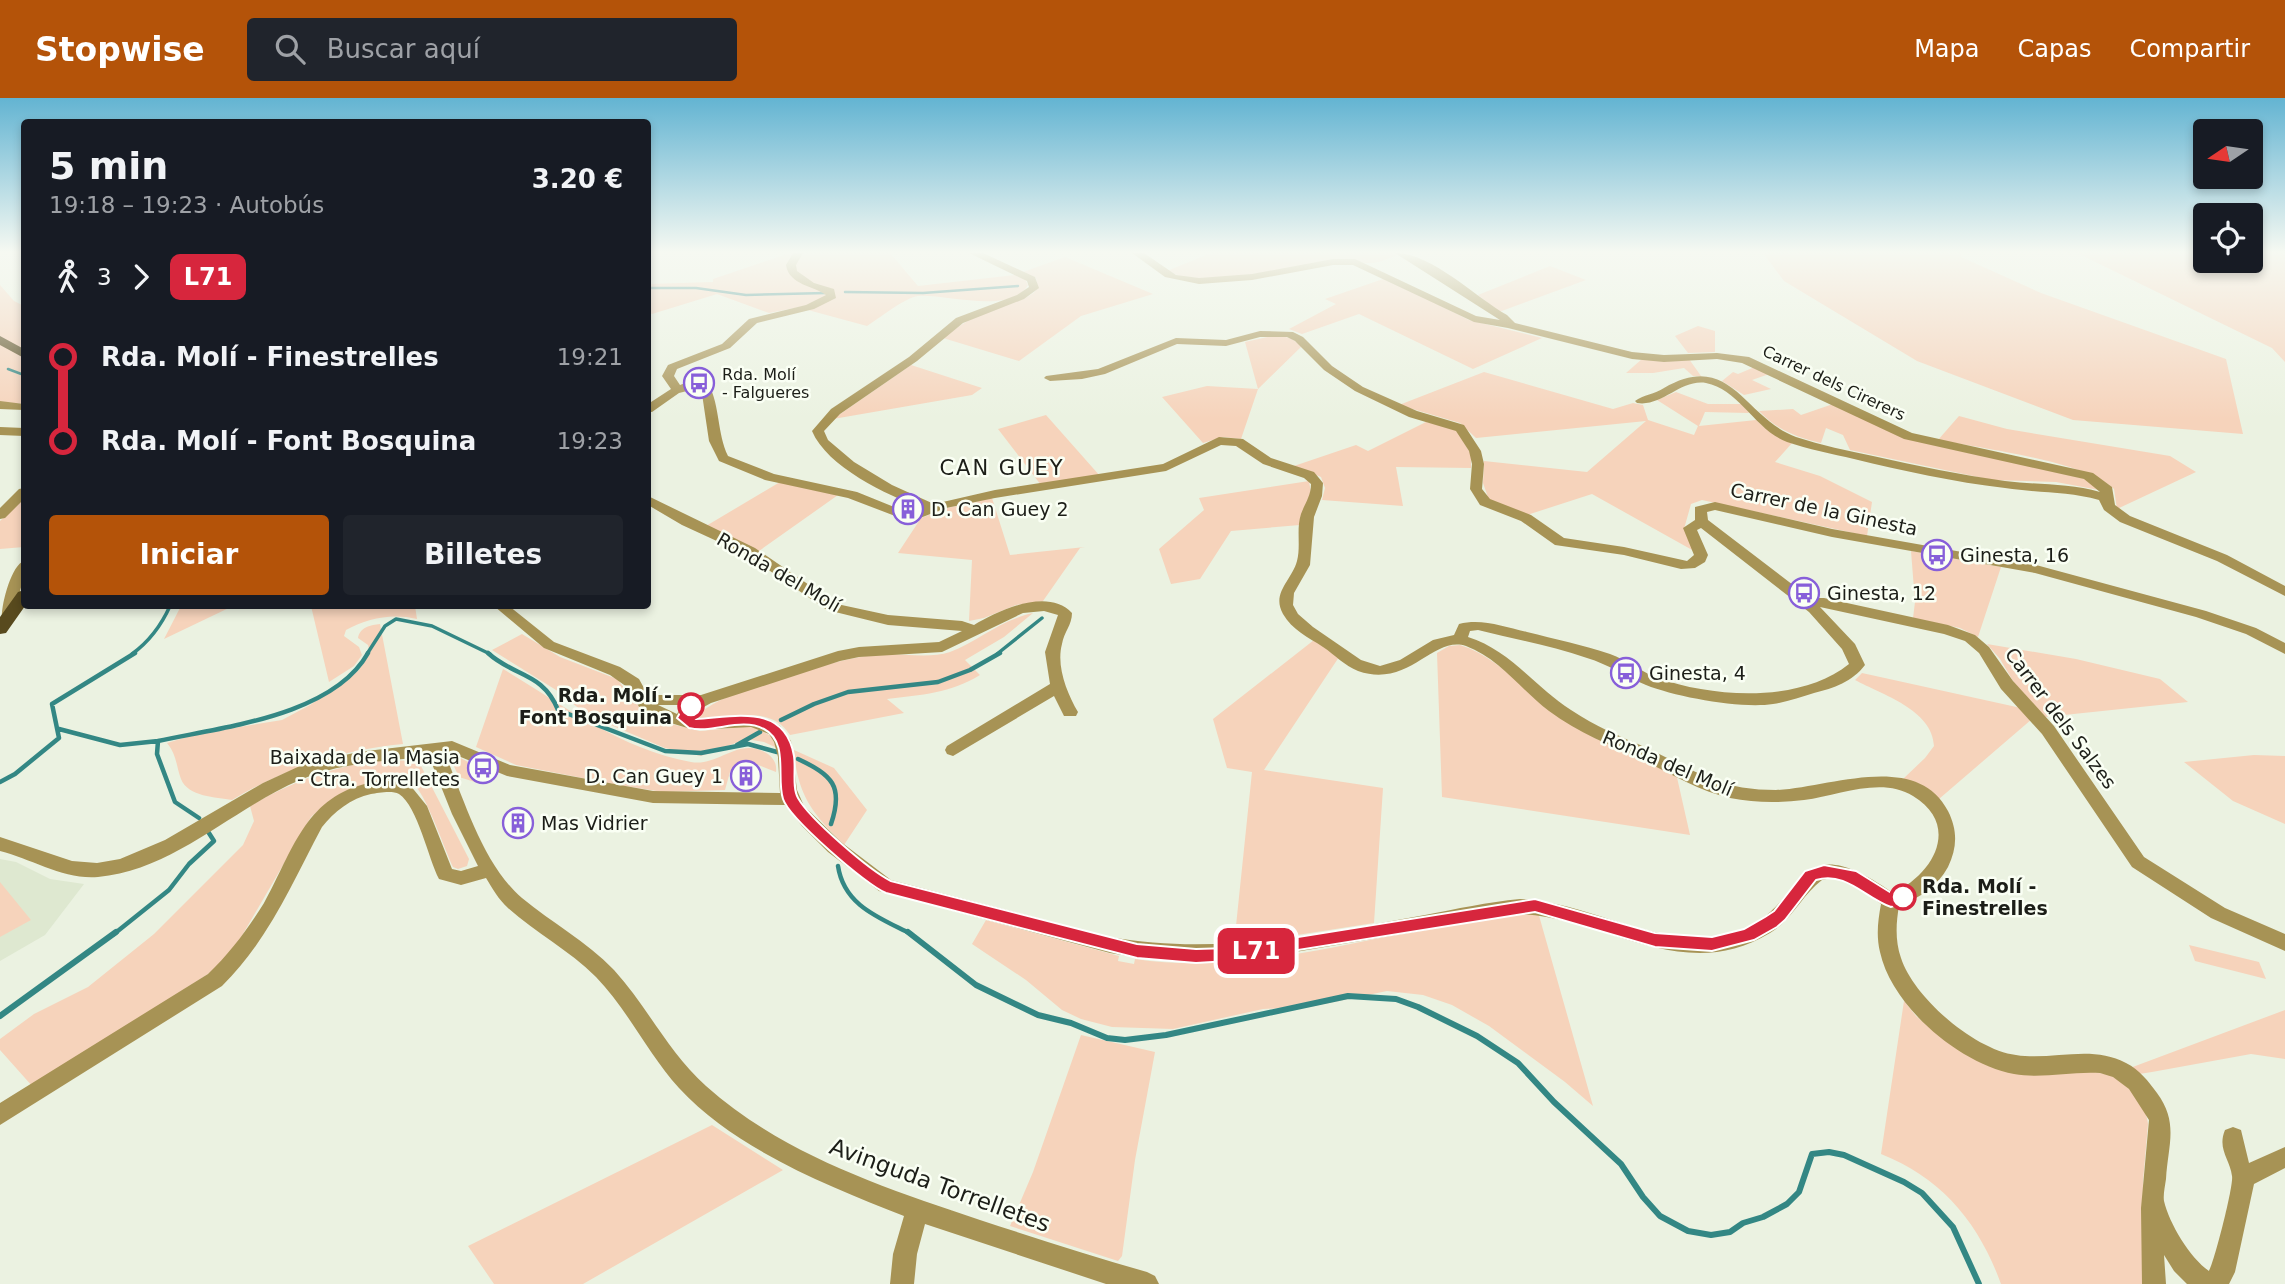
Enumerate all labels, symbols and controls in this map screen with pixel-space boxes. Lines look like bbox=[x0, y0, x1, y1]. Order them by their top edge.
search box bbox=[247, 18, 737, 81]
text: Stopwise bbox=[35, 30, 205, 69]
icon: search bbox=[271, 30, 309, 68]
text: Buscar aquí bbox=[327, 34, 480, 64]
text: Mapa bbox=[1914, 35, 1980, 63]
text: Capas bbox=[2018, 35, 2091, 63]
text: Compartir bbox=[2129, 35, 2250, 63]
north arrow bbox=[2193, 119, 2263, 189]
map controls bbox=[2193, 119, 2263, 273]
text: 5 min bbox=[49, 144, 168, 188]
text: 3.20 € bbox=[532, 164, 623, 194]
text: 19:18 – 19:23 · Autobús bbox=[49, 192, 324, 218]
button: locate bbox=[2193, 203, 2263, 273]
icon: walk bbox=[49, 258, 87, 296]
icon: forward bbox=[122, 258, 160, 296]
text: L71 bbox=[184, 263, 232, 291]
text: 3 bbox=[97, 264, 112, 290]
text: Rda. Molí - Finestrelles bbox=[101, 342, 439, 372]
street label: Carrer dels Cirerers bbox=[1759, 342, 1909, 424]
text: 19:21 bbox=[557, 344, 623, 370]
place label: Rda. Molí - Falgueres bbox=[722, 365, 809, 402]
bus stop icon: Rda. Molí - Falgueres bbox=[682, 366, 716, 400]
text: Rda. Molí - Font Bosquina bbox=[101, 426, 476, 456]
text: 19:23 bbox=[557, 428, 623, 454]
district label: CAN GUEY bbox=[939, 456, 1065, 480]
street label: Carrer de la Ginesta bbox=[1728, 478, 1920, 540]
building icon: D. Can Guey 2 bbox=[891, 492, 925, 526]
place label: D. Can Guey 2 bbox=[931, 498, 1069, 520]
button: Iniciar bbox=[49, 515, 329, 595]
button: Billetes bbox=[343, 515, 623, 595]
street label: Ronda del Molí bbox=[713, 528, 845, 617]
bus stop icon: Ginesta, 16 bbox=[1920, 538, 1954, 572]
place label: Ginesta, 16 bbox=[1960, 544, 2069, 566]
bus stop icon: Ginesta, 12 bbox=[1787, 576, 1821, 610]
place label: Ginesta, 12 bbox=[1827, 582, 1936, 604]
street label: Carrer dels Salzes bbox=[2001, 643, 2121, 793]
bus stop icon: Ginesta, 4 bbox=[1609, 656, 1643, 690]
place label: Ginesta, 4 bbox=[1649, 662, 1746, 684]
place label: Rda. Molí - Font Bosquina bbox=[519, 684, 672, 728]
marker: Rda. Molí - Font Bosquina bbox=[678, 693, 704, 719]
street label: Ronda del Molí bbox=[1600, 726, 1737, 801]
place label: Baixada de la Masia - Ctra. Torrelletes bbox=[270, 746, 460, 790]
bus stop icon: Baixada de la Masia - Ctra. Torrelletes bbox=[466, 751, 500, 785]
building icon: D. Can Guey 1 bbox=[729, 759, 763, 793]
place label: D. Can Guey 1 bbox=[585, 765, 723, 787]
building icon: Mas Vidrier bbox=[501, 806, 535, 840]
place label: Mas Vidrier bbox=[541, 812, 648, 834]
place label: Rda. Molí - Finestrelles bbox=[1922, 875, 2048, 919]
marker: Rda. Molí - Finestrelles bbox=[1890, 884, 1916, 910]
line badge: L71 bbox=[1216, 928, 1296, 974]
text: L71 bbox=[1232, 937, 1280, 965]
street label: Avinguda Torrelletes bbox=[826, 1133, 1054, 1237]

